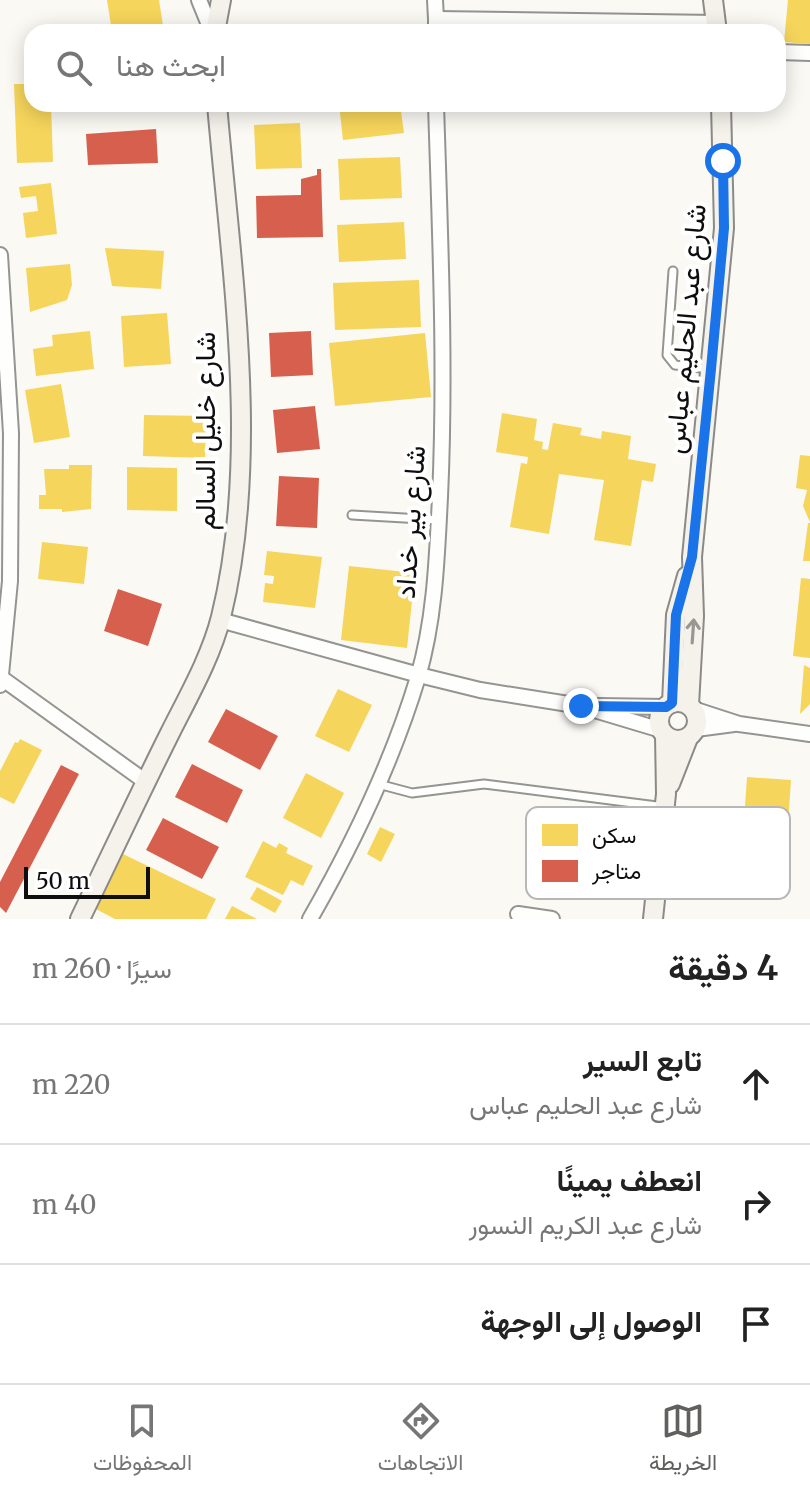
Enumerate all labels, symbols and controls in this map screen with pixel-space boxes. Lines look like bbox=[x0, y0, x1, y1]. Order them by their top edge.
search box bbox=[24, 24, 786, 112]
icon: search bbox=[52, 46, 96, 90]
text: ابحث هنا bbox=[116, 46, 226, 84]
route start bbox=[705, 143, 741, 179]
street label: شارع عبد الحليم عباس bbox=[656, 203, 715, 455]
street label: شارع خليل السالم bbox=[187, 332, 224, 530]
street label: شارع بير خداد bbox=[387, 444, 434, 600]
one-way arrow bbox=[686, 618, 701, 645]
route end bbox=[563, 688, 599, 724]
legend bbox=[526, 807, 790, 899]
text: سكن bbox=[592, 821, 636, 849]
text: متاجر bbox=[591, 857, 641, 885]
scale bar bbox=[24, 863, 150, 899]
text: 50 m bbox=[36, 867, 90, 895]
text: 4 دقيقة bbox=[668, 947, 778, 989]
text: سيرًا · 260 m bbox=[32, 952, 172, 985]
text: تابع السير bbox=[583, 1041, 702, 1079]
icon: ahead bbox=[734, 1062, 778, 1106]
text: 220 m bbox=[32, 1068, 111, 1101]
text: شارع عبد الحليم عباس bbox=[469, 1088, 702, 1121]
text: انعطف يمينًا bbox=[557, 1161, 702, 1199]
icon: right bbox=[734, 1182, 778, 1226]
text: 40 m bbox=[32, 1188, 96, 1221]
text: شارع عبد الكريم النسور bbox=[469, 1208, 702, 1241]
text: الوصول إلى الوجهة bbox=[480, 1302, 702, 1340]
icon: arrive bbox=[734, 1302, 778, 1346]
tab: المحفوظات bbox=[93, 1399, 192, 1482]
tab: الاتجاهات bbox=[378, 1399, 463, 1482]
tab: الخريطة bbox=[649, 1399, 717, 1482]

